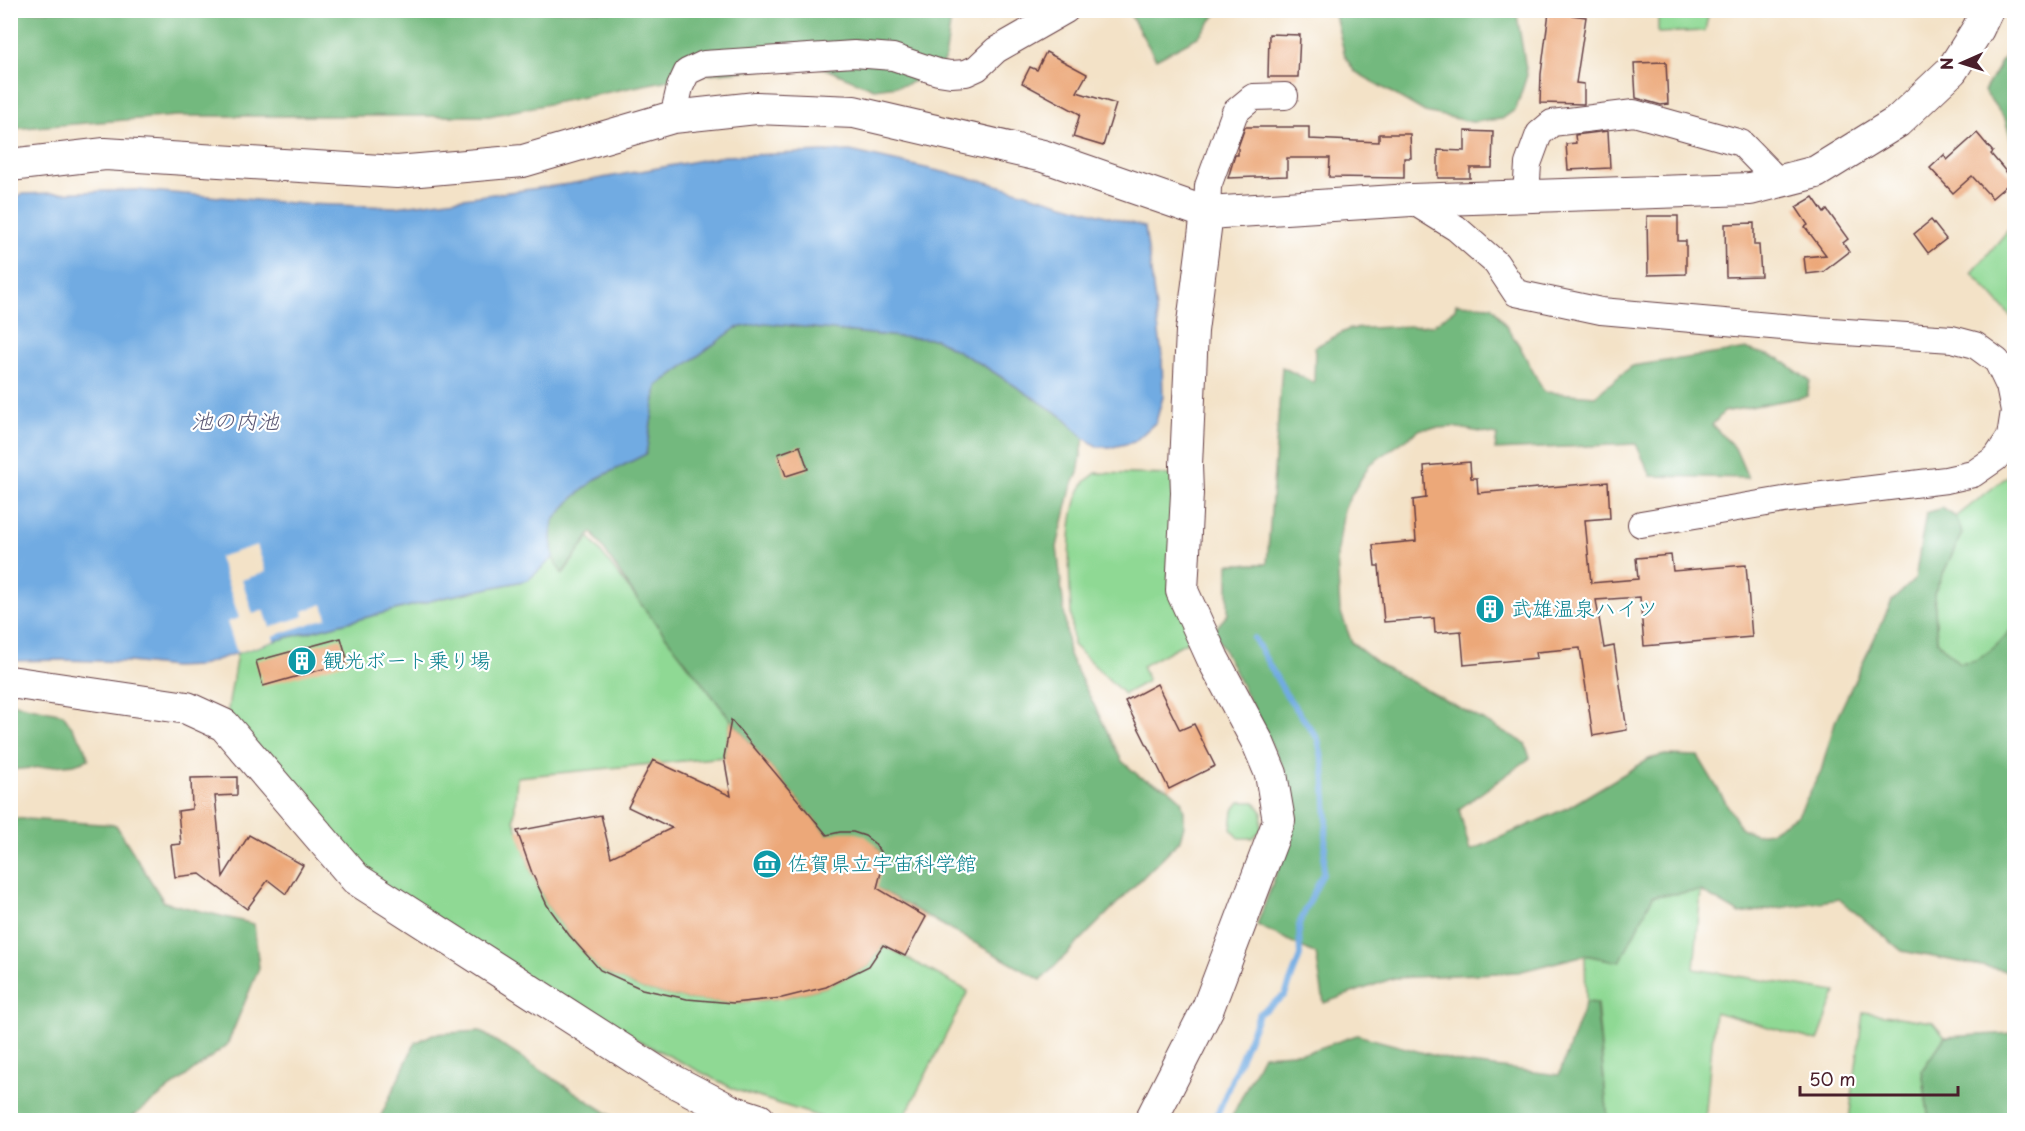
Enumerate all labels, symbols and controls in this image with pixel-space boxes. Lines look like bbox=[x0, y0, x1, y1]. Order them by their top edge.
north arrow bbox=[1932, 33, 1992, 93]
text: N bbox=[1934, 57, 1958, 71]
water label: 池の内池 bbox=[191, 403, 280, 436]
place label: 武雄温泉ハイツ bbox=[1511, 591, 1658, 623]
building icon: 武雄温泉ハイツ bbox=[1474, 593, 1506, 625]
place label: 観光ボート乗り場 bbox=[323, 643, 491, 675]
building icon: 観光ボート乗り場 bbox=[286, 645, 318, 677]
place label: 佐賀県立宇宙科学館 bbox=[788, 846, 977, 878]
museum icon: 佐賀県立宇宙科学館 bbox=[751, 848, 783, 880]
scale bar bbox=[1800, 1059, 1958, 1097]
text: 50 m bbox=[1809, 1065, 1856, 1092]

